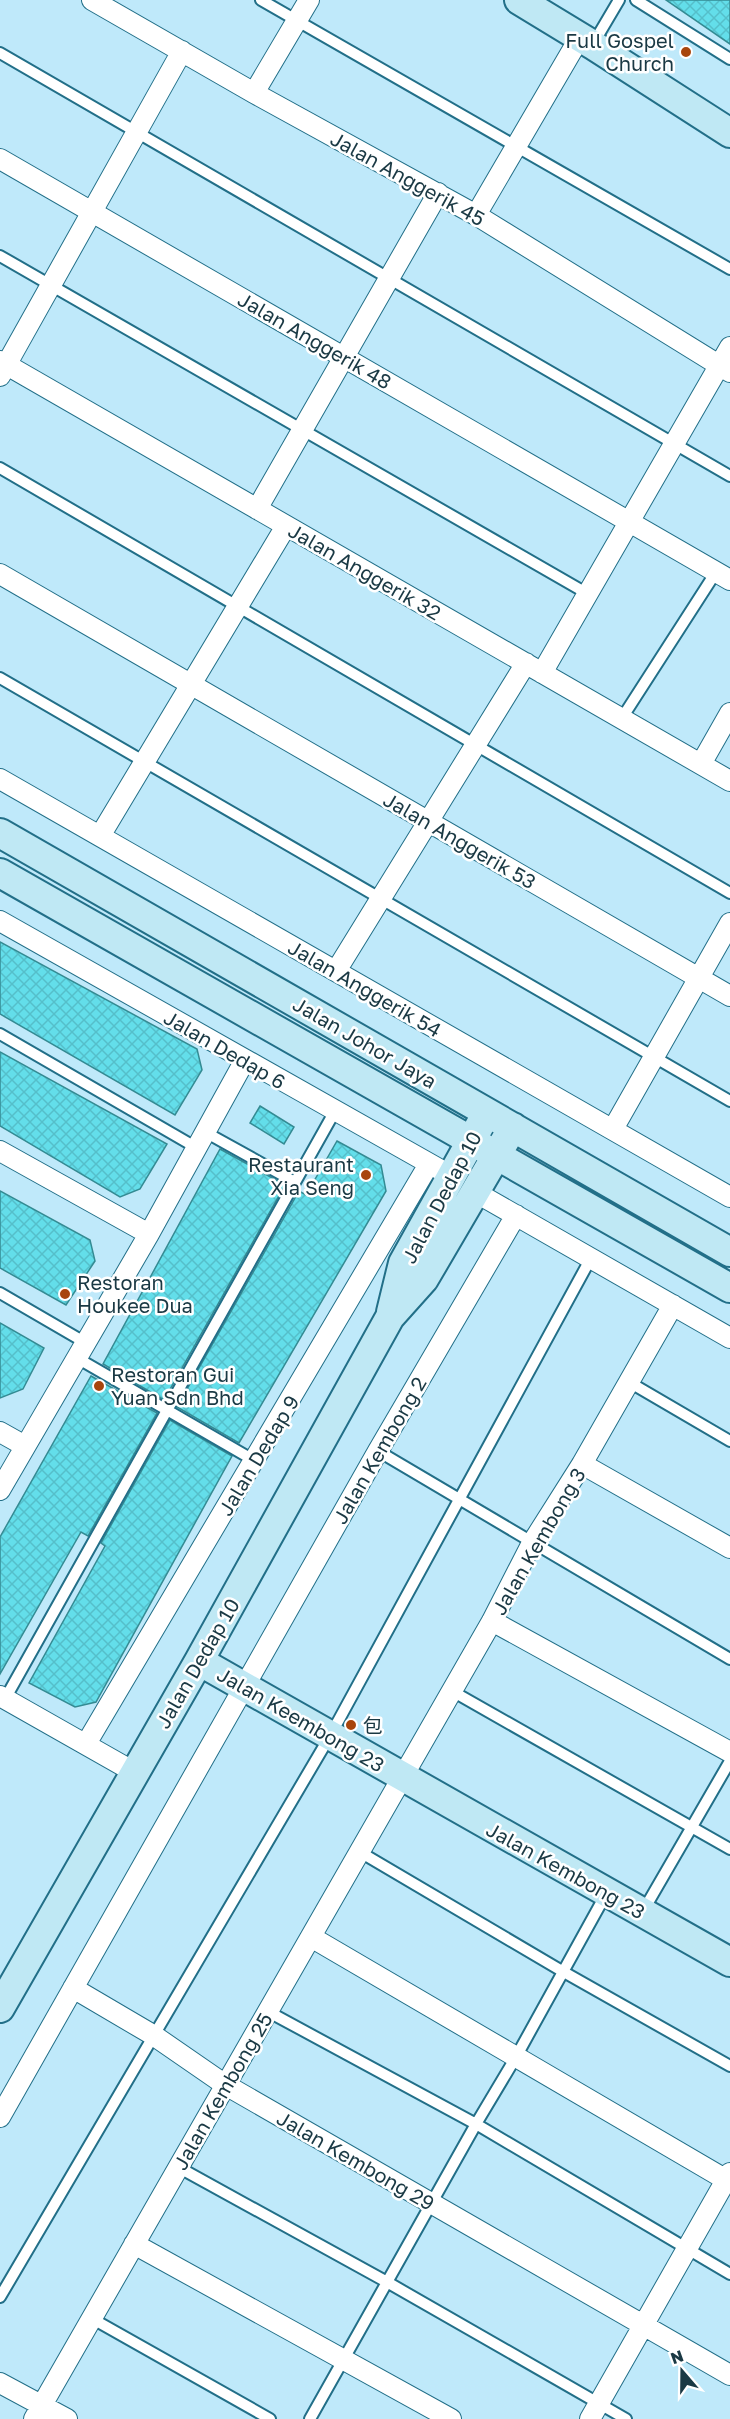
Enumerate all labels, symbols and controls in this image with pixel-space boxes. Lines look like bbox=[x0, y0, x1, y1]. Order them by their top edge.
place label: Full Gospel Church bbox=[565, 28, 674, 75]
marker: Full Gospel Church bbox=[679, 45, 693, 59]
street label: Jalan Anggerik 45 bbox=[327, 126, 489, 230]
street label: Jalan Anggerik 48 bbox=[234, 286, 396, 394]
street label: Jalan Anggerik 32 bbox=[284, 518, 446, 624]
street label: Jalan Anggerik 53 bbox=[379, 787, 541, 893]
street label: Jalan Anggerik 54 bbox=[284, 934, 446, 1042]
street label: Jalan Johor Jaya bbox=[289, 991, 441, 1093]
street label: Jalan Dedap 6 bbox=[160, 1005, 290, 1093]
street label: Jalan Dedap 10 bbox=[396, 1127, 486, 1267]
place label: Restaurant Xia Seng bbox=[248, 1152, 354, 1199]
marker: Restaurant Xia Seng bbox=[359, 1168, 373, 1182]
place label: Restoran Houkee Dua bbox=[77, 1270, 193, 1317]
marker: Restoran Houkee Dua bbox=[58, 1287, 72, 1301]
place label: Restoran Gui Yuan Sdn Bhd bbox=[111, 1362, 244, 1409]
street label: Jalan Kembong 2 bbox=[327, 1372, 431, 1528]
marker: Restoran Gui Yuan Sdn Bhd bbox=[92, 1379, 106, 1393]
street label: Jalan Dedap 9 bbox=[213, 1391, 303, 1519]
street label: Jalan Kembong 3 bbox=[486, 1463, 590, 1619]
street label: Jalan Dedap 10 bbox=[150, 1594, 244, 1732]
street label: Jalan Keembong 23 bbox=[213, 1661, 389, 1777]
place label: 包 bbox=[363, 1713, 383, 1737]
marker: 包 bbox=[344, 1718, 358, 1732]
street label: Jalan Kembong 23 bbox=[483, 1817, 649, 1923]
street label: Jalan Kembong 25 bbox=[167, 2008, 277, 2174]
street label: Jalan Kembong 29 bbox=[273, 2105, 439, 2215]
north arrow bbox=[652, 2341, 712, 2401]
text: N bbox=[668, 2345, 686, 2368]

